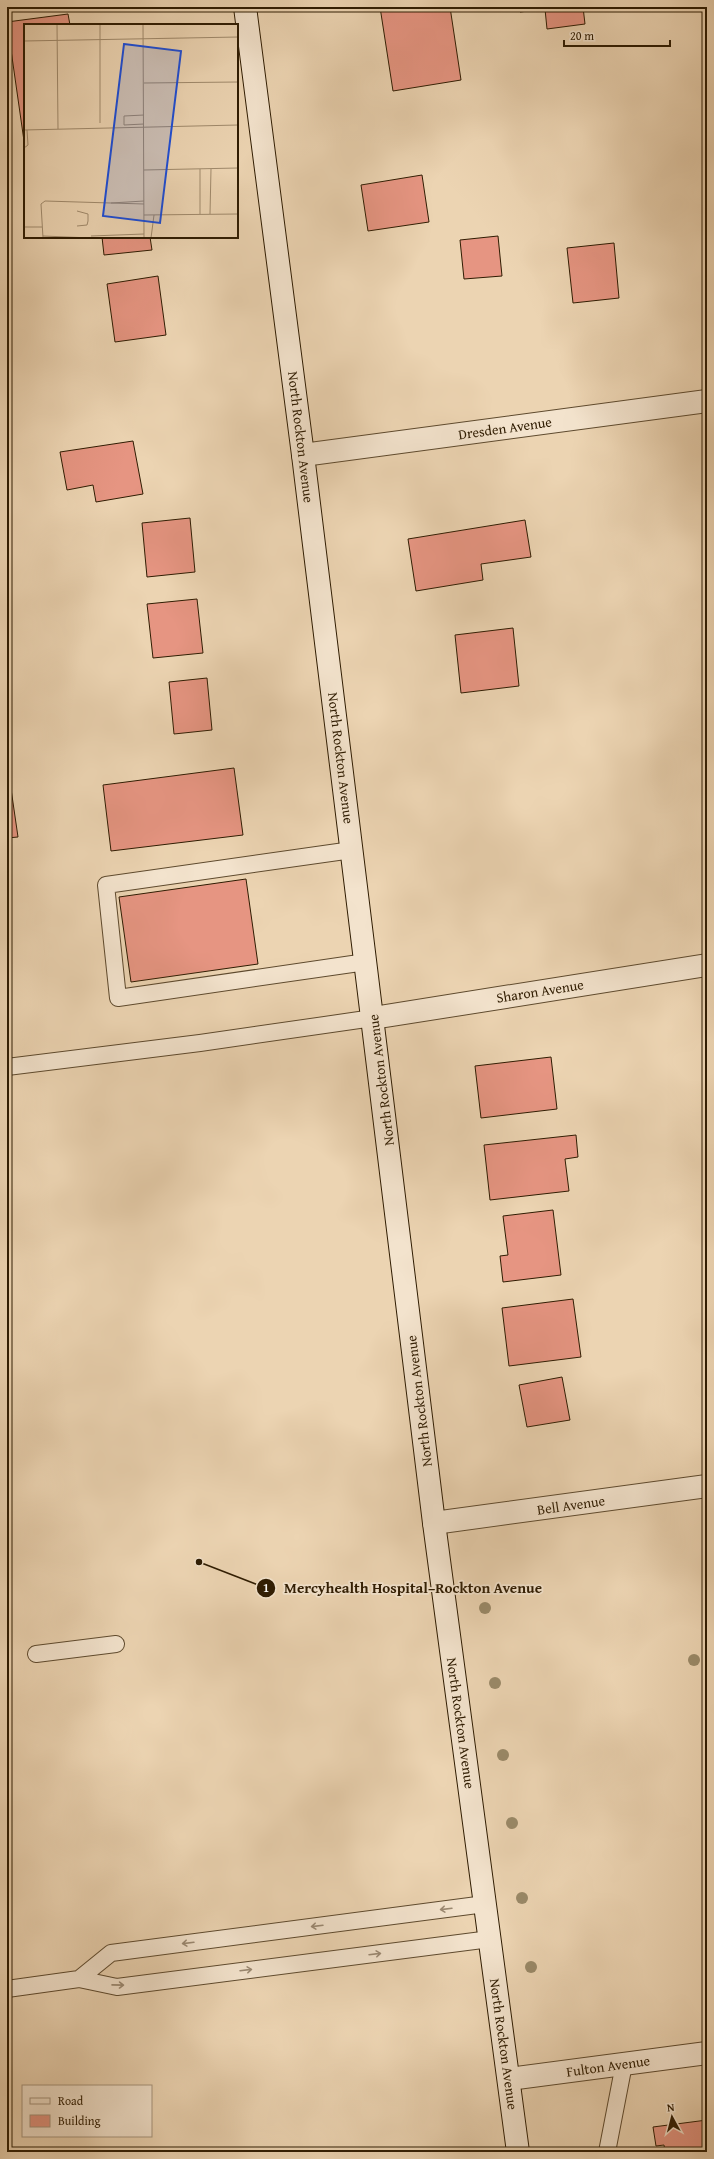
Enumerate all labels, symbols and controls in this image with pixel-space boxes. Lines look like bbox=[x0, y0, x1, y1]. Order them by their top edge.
scale bar bbox=[564, 22, 670, 48]
inset map bbox=[24, 24, 238, 238]
text: 20 m bbox=[570, 27, 594, 44]
street label: North Rockton Avenue bbox=[283, 370, 319, 504]
street label: Dresden Avenue bbox=[457, 411, 553, 444]
street label: North Rockton Avenue bbox=[323, 691, 359, 825]
street label: Sharon Avenue bbox=[495, 974, 585, 1008]
street label: North Rockton Avenue bbox=[363, 1013, 399, 1147]
street label: North Rockton Avenue bbox=[401, 1334, 437, 1468]
street label: Bell Avenue bbox=[536, 1490, 607, 1520]
callout: Mercyhealth Hospital–Rockton Avenue bbox=[256, 1574, 550, 1601]
text: Mercyhealth Hospital–Rockton Avenue bbox=[284, 1577, 542, 1598]
text: 1 bbox=[263, 1579, 269, 1596]
street label: North Rockton Avenue bbox=[442, 1656, 480, 1790]
one-way arrow bbox=[440, 1905, 453, 1913]
one-way arrow bbox=[311, 1922, 324, 1930]
one-way arrow bbox=[182, 1939, 195, 1947]
one-way arrow bbox=[368, 1950, 381, 1957]
one-way arrow bbox=[240, 1966, 253, 1974]
street label: North Rockton Avenue bbox=[485, 1977, 523, 2111]
one-way arrow bbox=[111, 1982, 124, 1989]
street label: Fulton Avenue bbox=[565, 2050, 652, 2082]
legend bbox=[22, 2085, 152, 2137]
text: Road bbox=[58, 2092, 84, 2109]
north arrow bbox=[652, 2097, 692, 2137]
text: N bbox=[666, 2099, 676, 2115]
text: Building bbox=[58, 2112, 101, 2129]

